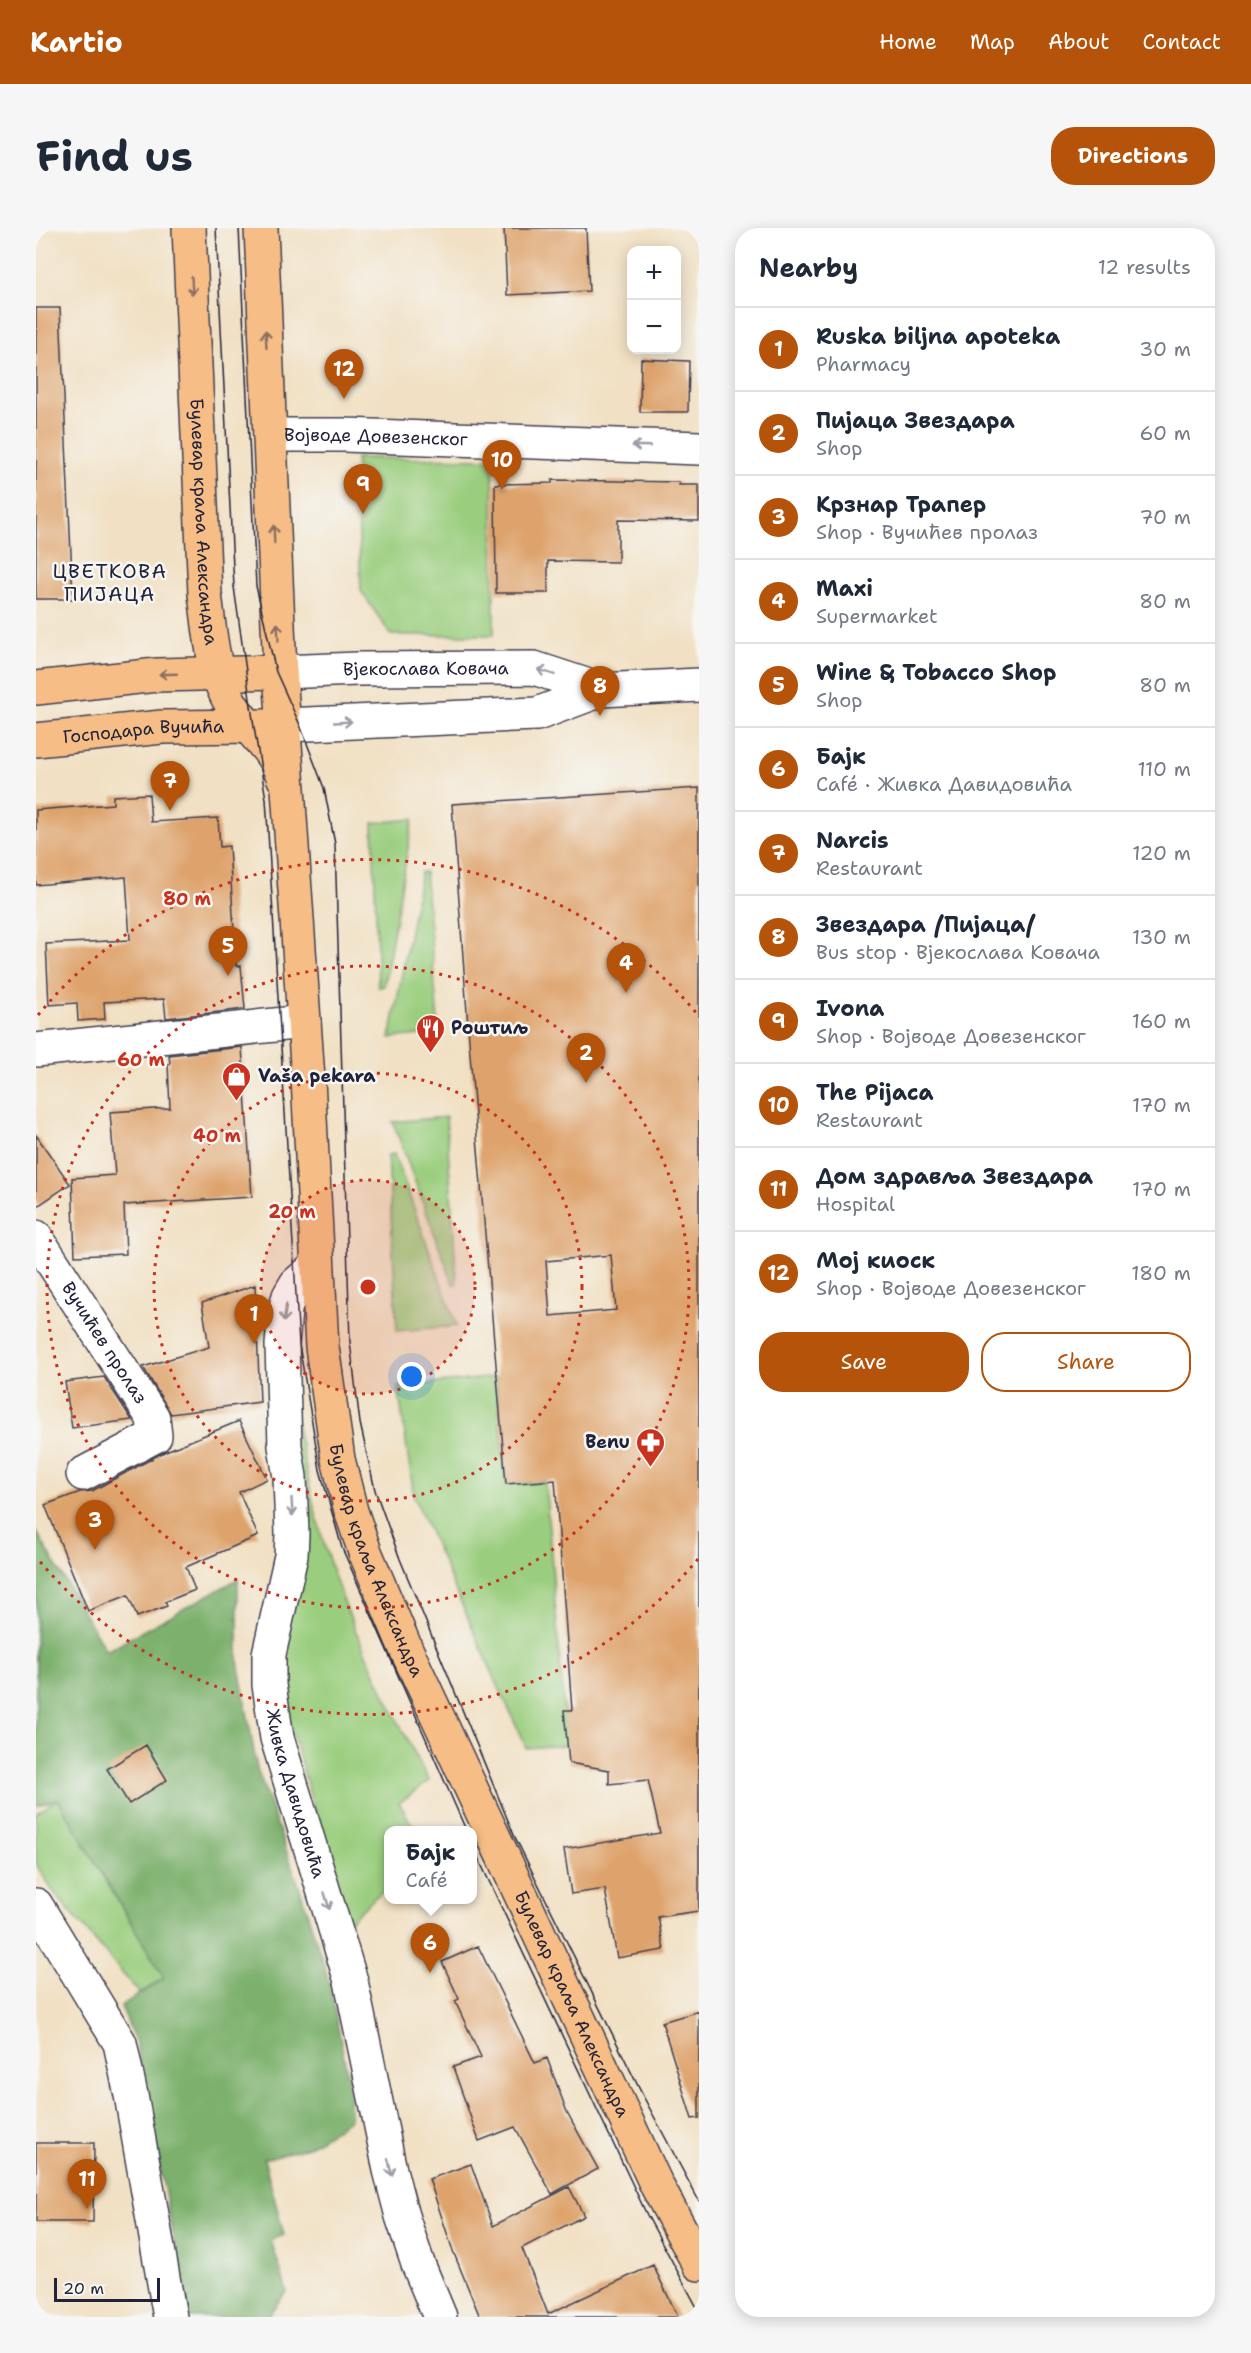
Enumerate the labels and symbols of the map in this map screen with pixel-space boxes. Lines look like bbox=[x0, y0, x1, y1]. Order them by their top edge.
one-way arrow bbox=[186, 276, 197, 296]
one-way arrow bbox=[260, 329, 271, 349]
pin: 12 bbox=[324, 350, 364, 399]
street label: Булевар краља Александра bbox=[184, 398, 224, 647]
street label: Војводе Довезенског bbox=[284, 423, 468, 452]
pin: 10 bbox=[482, 440, 522, 490]
one-way arrow bbox=[631, 440, 651, 451]
pin: 9 bbox=[344, 464, 382, 514]
one-way arrow bbox=[269, 524, 280, 544]
district label: ЦВЕТКОВА ПИЈАЦА bbox=[52, 558, 168, 607]
one-way arrow bbox=[273, 622, 284, 642]
street label: Вјекослава Ковача bbox=[343, 656, 509, 682]
one-way arrow bbox=[537, 666, 556, 677]
pin: 8 bbox=[580, 666, 620, 716]
one-way arrow bbox=[159, 668, 178, 680]
street label: Господара Вучића bbox=[62, 714, 224, 749]
one-way arrow bbox=[333, 717, 353, 728]
pin: 7 bbox=[150, 762, 190, 811]
text: 80 m bbox=[163, 887, 211, 911]
pin: 5 bbox=[208, 926, 248, 976]
pin: 4 bbox=[606, 944, 646, 993]
restaurant icon: Роштиљ bbox=[414, 1012, 446, 1054]
place label: Роштиљ bbox=[451, 1016, 528, 1040]
pin: 2 bbox=[566, 1034, 606, 1083]
text: 60 m bbox=[117, 1048, 165, 1072]
shop icon: Vaša pekara bbox=[221, 1060, 253, 1102]
place label: Vaša pekara bbox=[258, 1064, 376, 1088]
text: 40 m bbox=[193, 1124, 241, 1148]
text: 20 m bbox=[268, 1200, 316, 1224]
street label: Вучићев пролаз bbox=[56, 1277, 153, 1408]
centre of rings bbox=[358, 1277, 378, 1297]
pin: 1 bbox=[234, 1294, 274, 1344]
one-way arrow bbox=[280, 1302, 291, 1322]
your location bbox=[397, 1362, 426, 1391]
pharmacy icon: Benu bbox=[635, 1426, 667, 1468]
place label: Benu bbox=[585, 1430, 630, 1454]
street label: Булевар краља Александра bbox=[324, 1442, 429, 1681]
one-way arrow bbox=[286, 1497, 297, 1517]
pin: 3 bbox=[76, 1500, 114, 1550]
street label: Живка Давидовића bbox=[261, 1707, 331, 1881]
street label: Булевар краља Александра bbox=[509, 1887, 635, 2121]
one-way arrow bbox=[322, 1891, 333, 1910]
pin: 6 bbox=[410, 1924, 450, 1973]
one-way arrow bbox=[385, 2157, 396, 2177]
pin: 11 bbox=[68, 2160, 106, 2209]
scale bar bbox=[54, 2275, 160, 2302]

